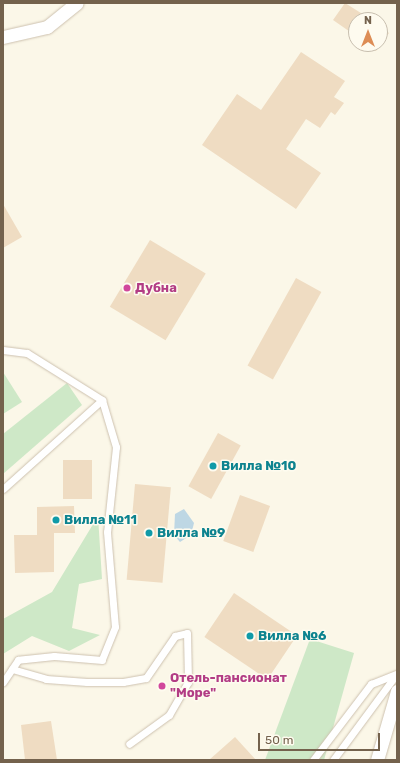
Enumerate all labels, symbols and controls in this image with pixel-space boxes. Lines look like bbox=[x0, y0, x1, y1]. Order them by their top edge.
north arrow bbox=[348, 12, 388, 52]
text: N bbox=[364, 14, 372, 27]
place label: Дубна bbox=[135, 280, 177, 296]
marker: Дубна bbox=[122, 283, 132, 293]
place label: Вилла №10 bbox=[221, 458, 296, 474]
marker: Вилла №10 bbox=[208, 461, 218, 471]
place label: Вилла №11 bbox=[64, 512, 137, 528]
marker: Вилла №11 bbox=[51, 515, 61, 525]
place label: Вилла №9 bbox=[157, 525, 225, 541]
marker: Вилла №9 bbox=[144, 528, 154, 538]
place label: Вилла №6 bbox=[258, 628, 326, 644]
marker: Вилла №6 bbox=[245, 631, 255, 641]
place label: Отель-пансионат "Море" bbox=[170, 671, 287, 702]
marker: Отель-пансионат "Море" bbox=[157, 681, 167, 691]
scale bar bbox=[260, 725, 382, 751]
text: 50 m bbox=[265, 733, 293, 747]

